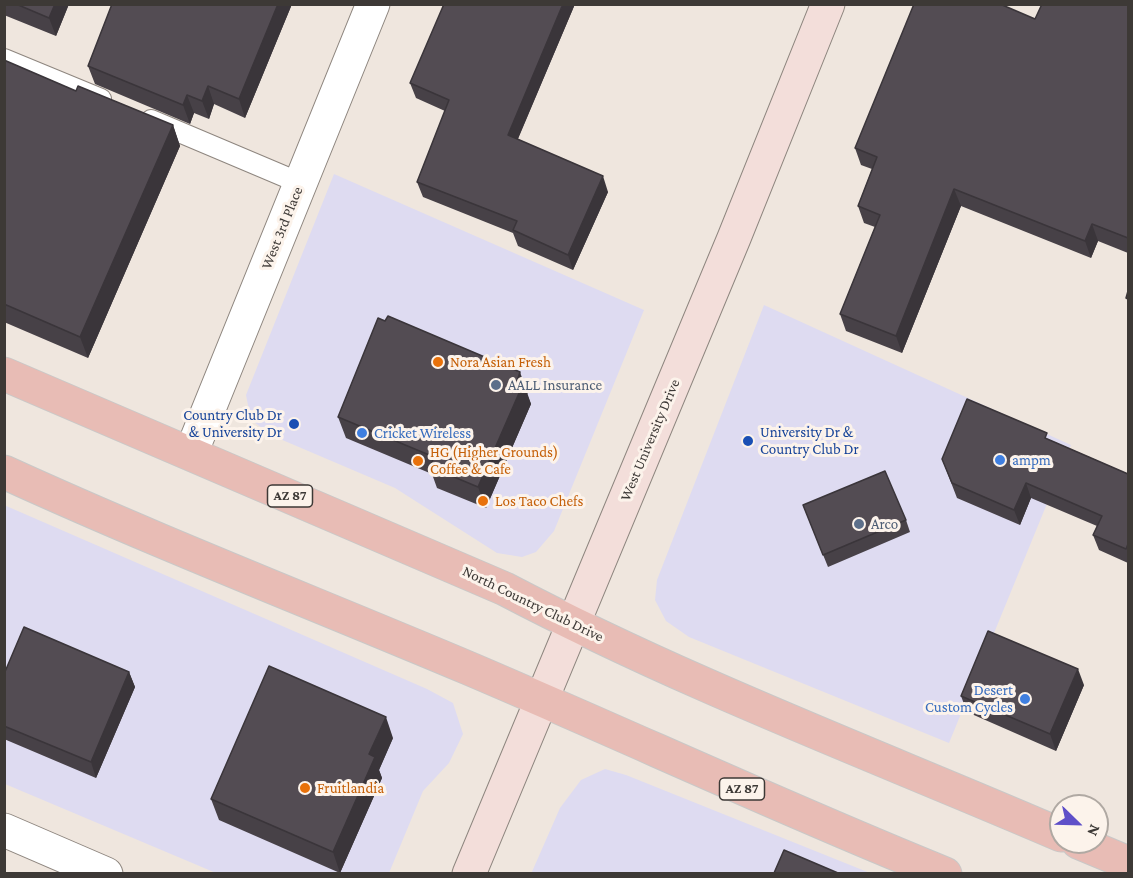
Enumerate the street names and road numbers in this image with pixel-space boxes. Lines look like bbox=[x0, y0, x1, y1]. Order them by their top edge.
street label: West 3rd Place bbox=[257, 184, 307, 272]
street label: West University Drive bbox=[616, 376, 684, 504]
road number: AZ 87 bbox=[268, 485, 312, 507]
street label: North Country Club Drive bbox=[460, 562, 606, 646]
road number: AZ 87 bbox=[720, 778, 764, 800]

